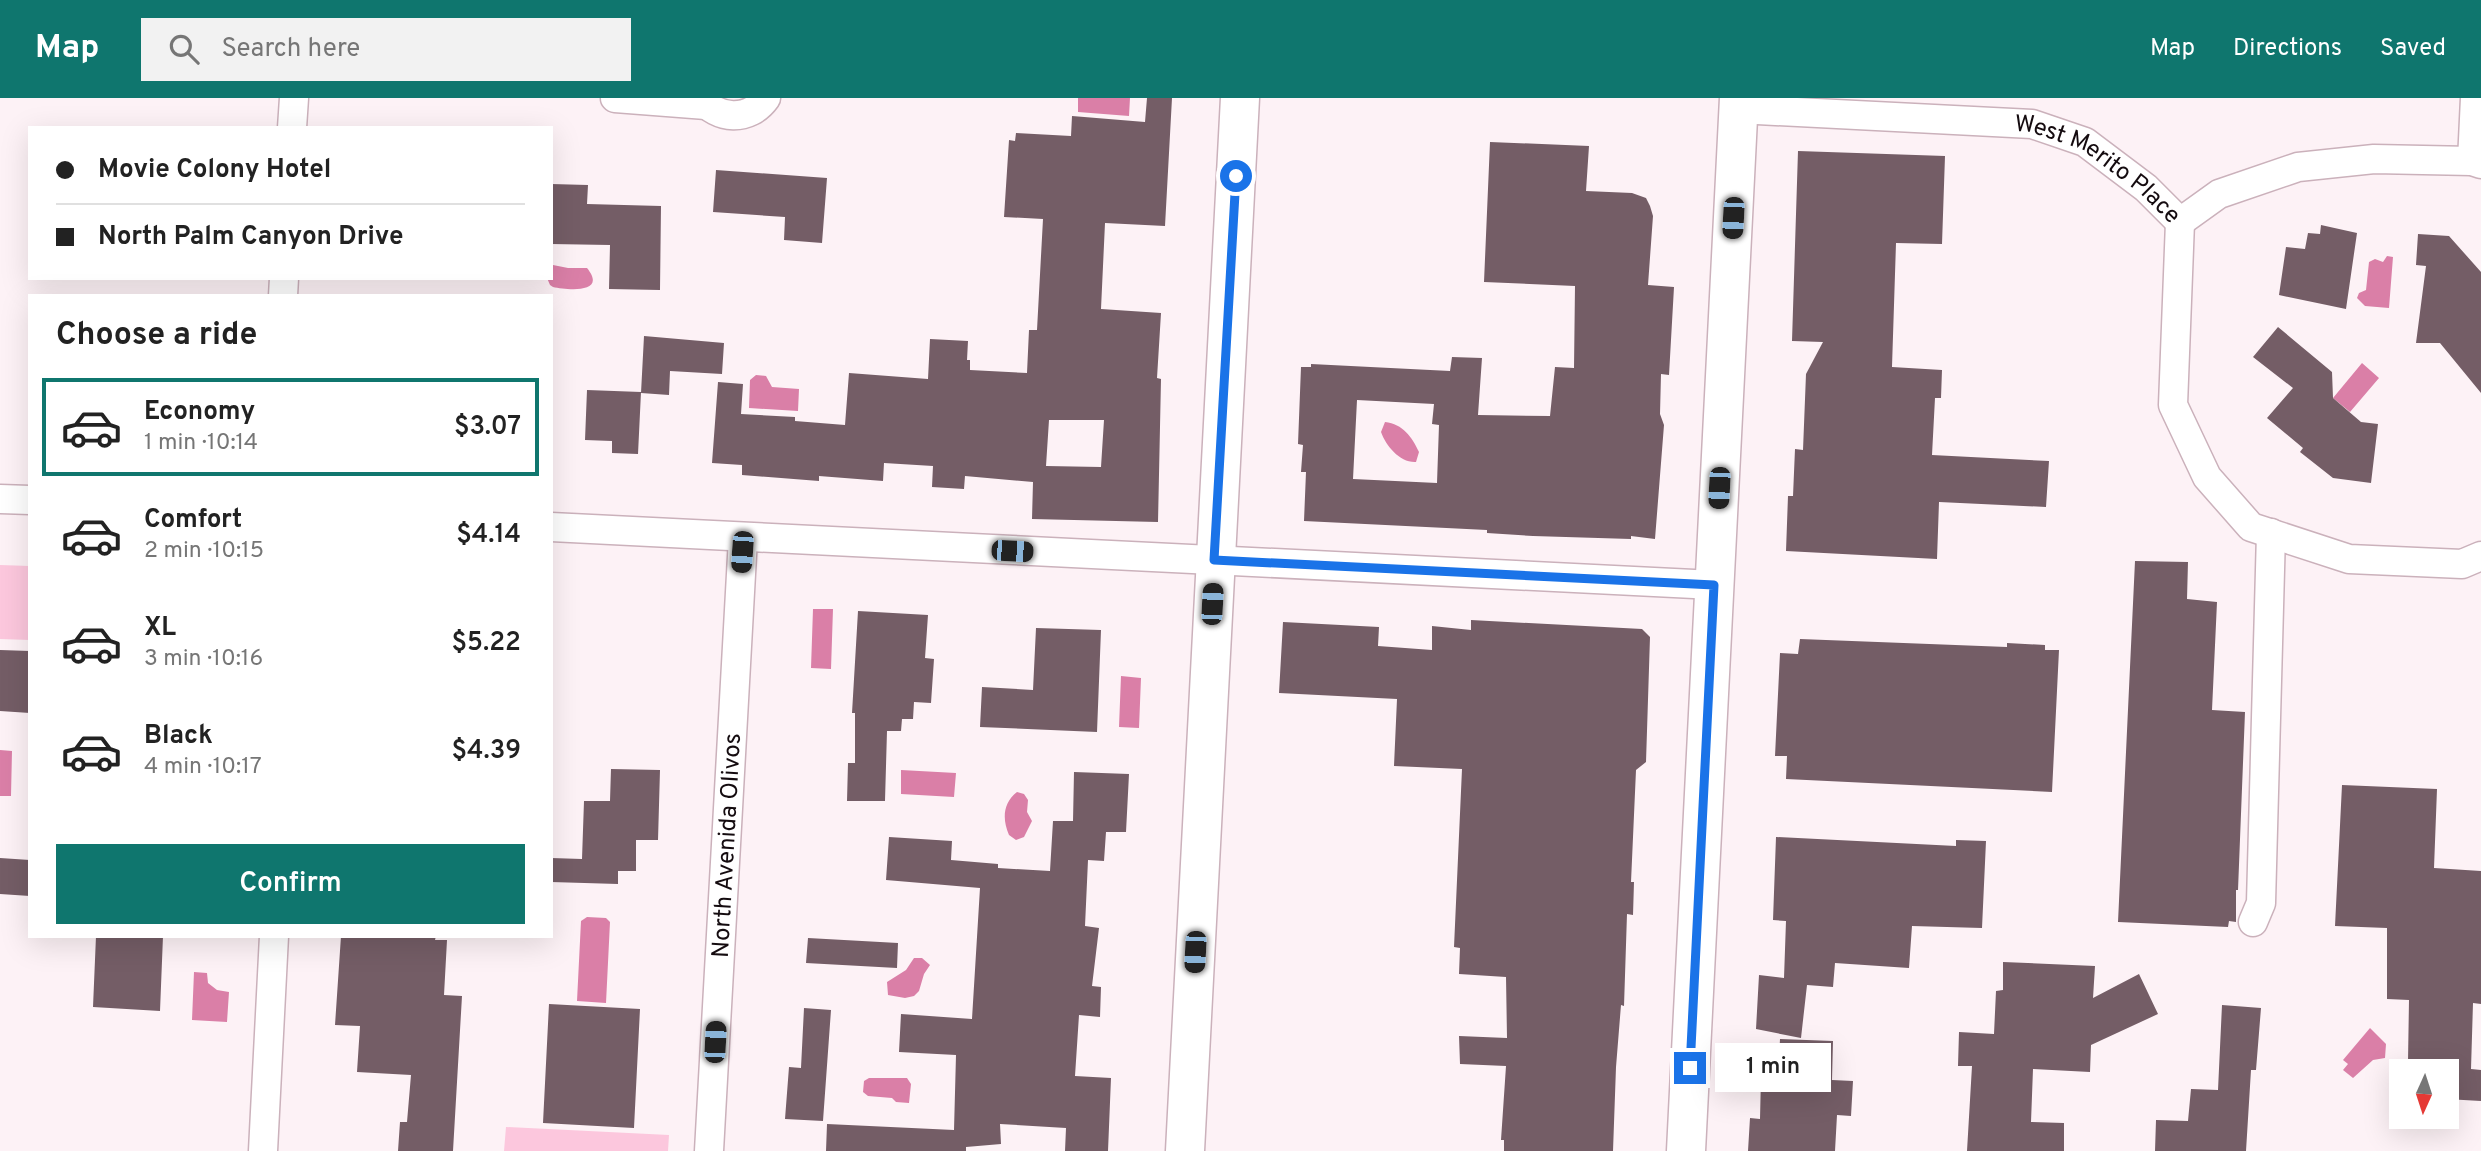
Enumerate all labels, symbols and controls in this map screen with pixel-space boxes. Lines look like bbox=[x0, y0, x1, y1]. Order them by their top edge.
search box bbox=[141, 18, 631, 81]
text: Map bbox=[35, 28, 99, 70]
icon: search bbox=[165, 30, 203, 68]
text: Search here bbox=[221, 33, 360, 66]
text: Map bbox=[2150, 34, 2195, 64]
text: Directions bbox=[2233, 34, 2342, 64]
text: Saved bbox=[2380, 34, 2446, 64]
street label: West Merito Place bbox=[2014, 110, 2186, 231]
text: Movie Colony Hotel bbox=[98, 154, 331, 187]
route start bbox=[1220, 160, 1252, 192]
car bbox=[1722, 196, 1745, 240]
text: North Palm Canyon Drive bbox=[98, 221, 403, 254]
text: Choose a ride bbox=[56, 316, 257, 356]
icon: car bbox=[60, 396, 123, 459]
text: Economy bbox=[144, 396, 255, 429]
text: $3.07 bbox=[454, 411, 521, 444]
text: 1 min · 10:14 bbox=[144, 429, 258, 458]
car bbox=[1708, 466, 1731, 510]
icon: car bbox=[60, 504, 123, 567]
text: Comfort bbox=[144, 504, 242, 537]
text: $4.14 bbox=[456, 519, 521, 552]
car bbox=[731, 530, 754, 574]
text: 2 min · 10:15 bbox=[144, 537, 264, 566]
car bbox=[991, 539, 1034, 563]
car bbox=[1201, 582, 1224, 626]
icon: car bbox=[60, 612, 123, 675]
text: XL bbox=[144, 612, 176, 645]
text: $5.22 bbox=[452, 627, 521, 660]
text: 3 min · 10:16 bbox=[144, 645, 263, 674]
icon: car bbox=[60, 720, 123, 783]
text: Black bbox=[144, 720, 213, 753]
street label: North Avenida Olivos bbox=[707, 732, 749, 959]
text: $4.39 bbox=[452, 735, 521, 768]
text: 4 min · 10:17 bbox=[144, 753, 262, 782]
button: Confirm bbox=[56, 844, 525, 924]
car bbox=[1184, 930, 1207, 974]
car bbox=[704, 1020, 727, 1064]
callout: 1 min bbox=[1714, 1044, 1830, 1093]
route end bbox=[1674, 1052, 1706, 1084]
text: 1 min bbox=[1746, 1053, 1800, 1082]
north arrow bbox=[2389, 1059, 2459, 1129]
map controls bbox=[2389, 1059, 2459, 1129]

